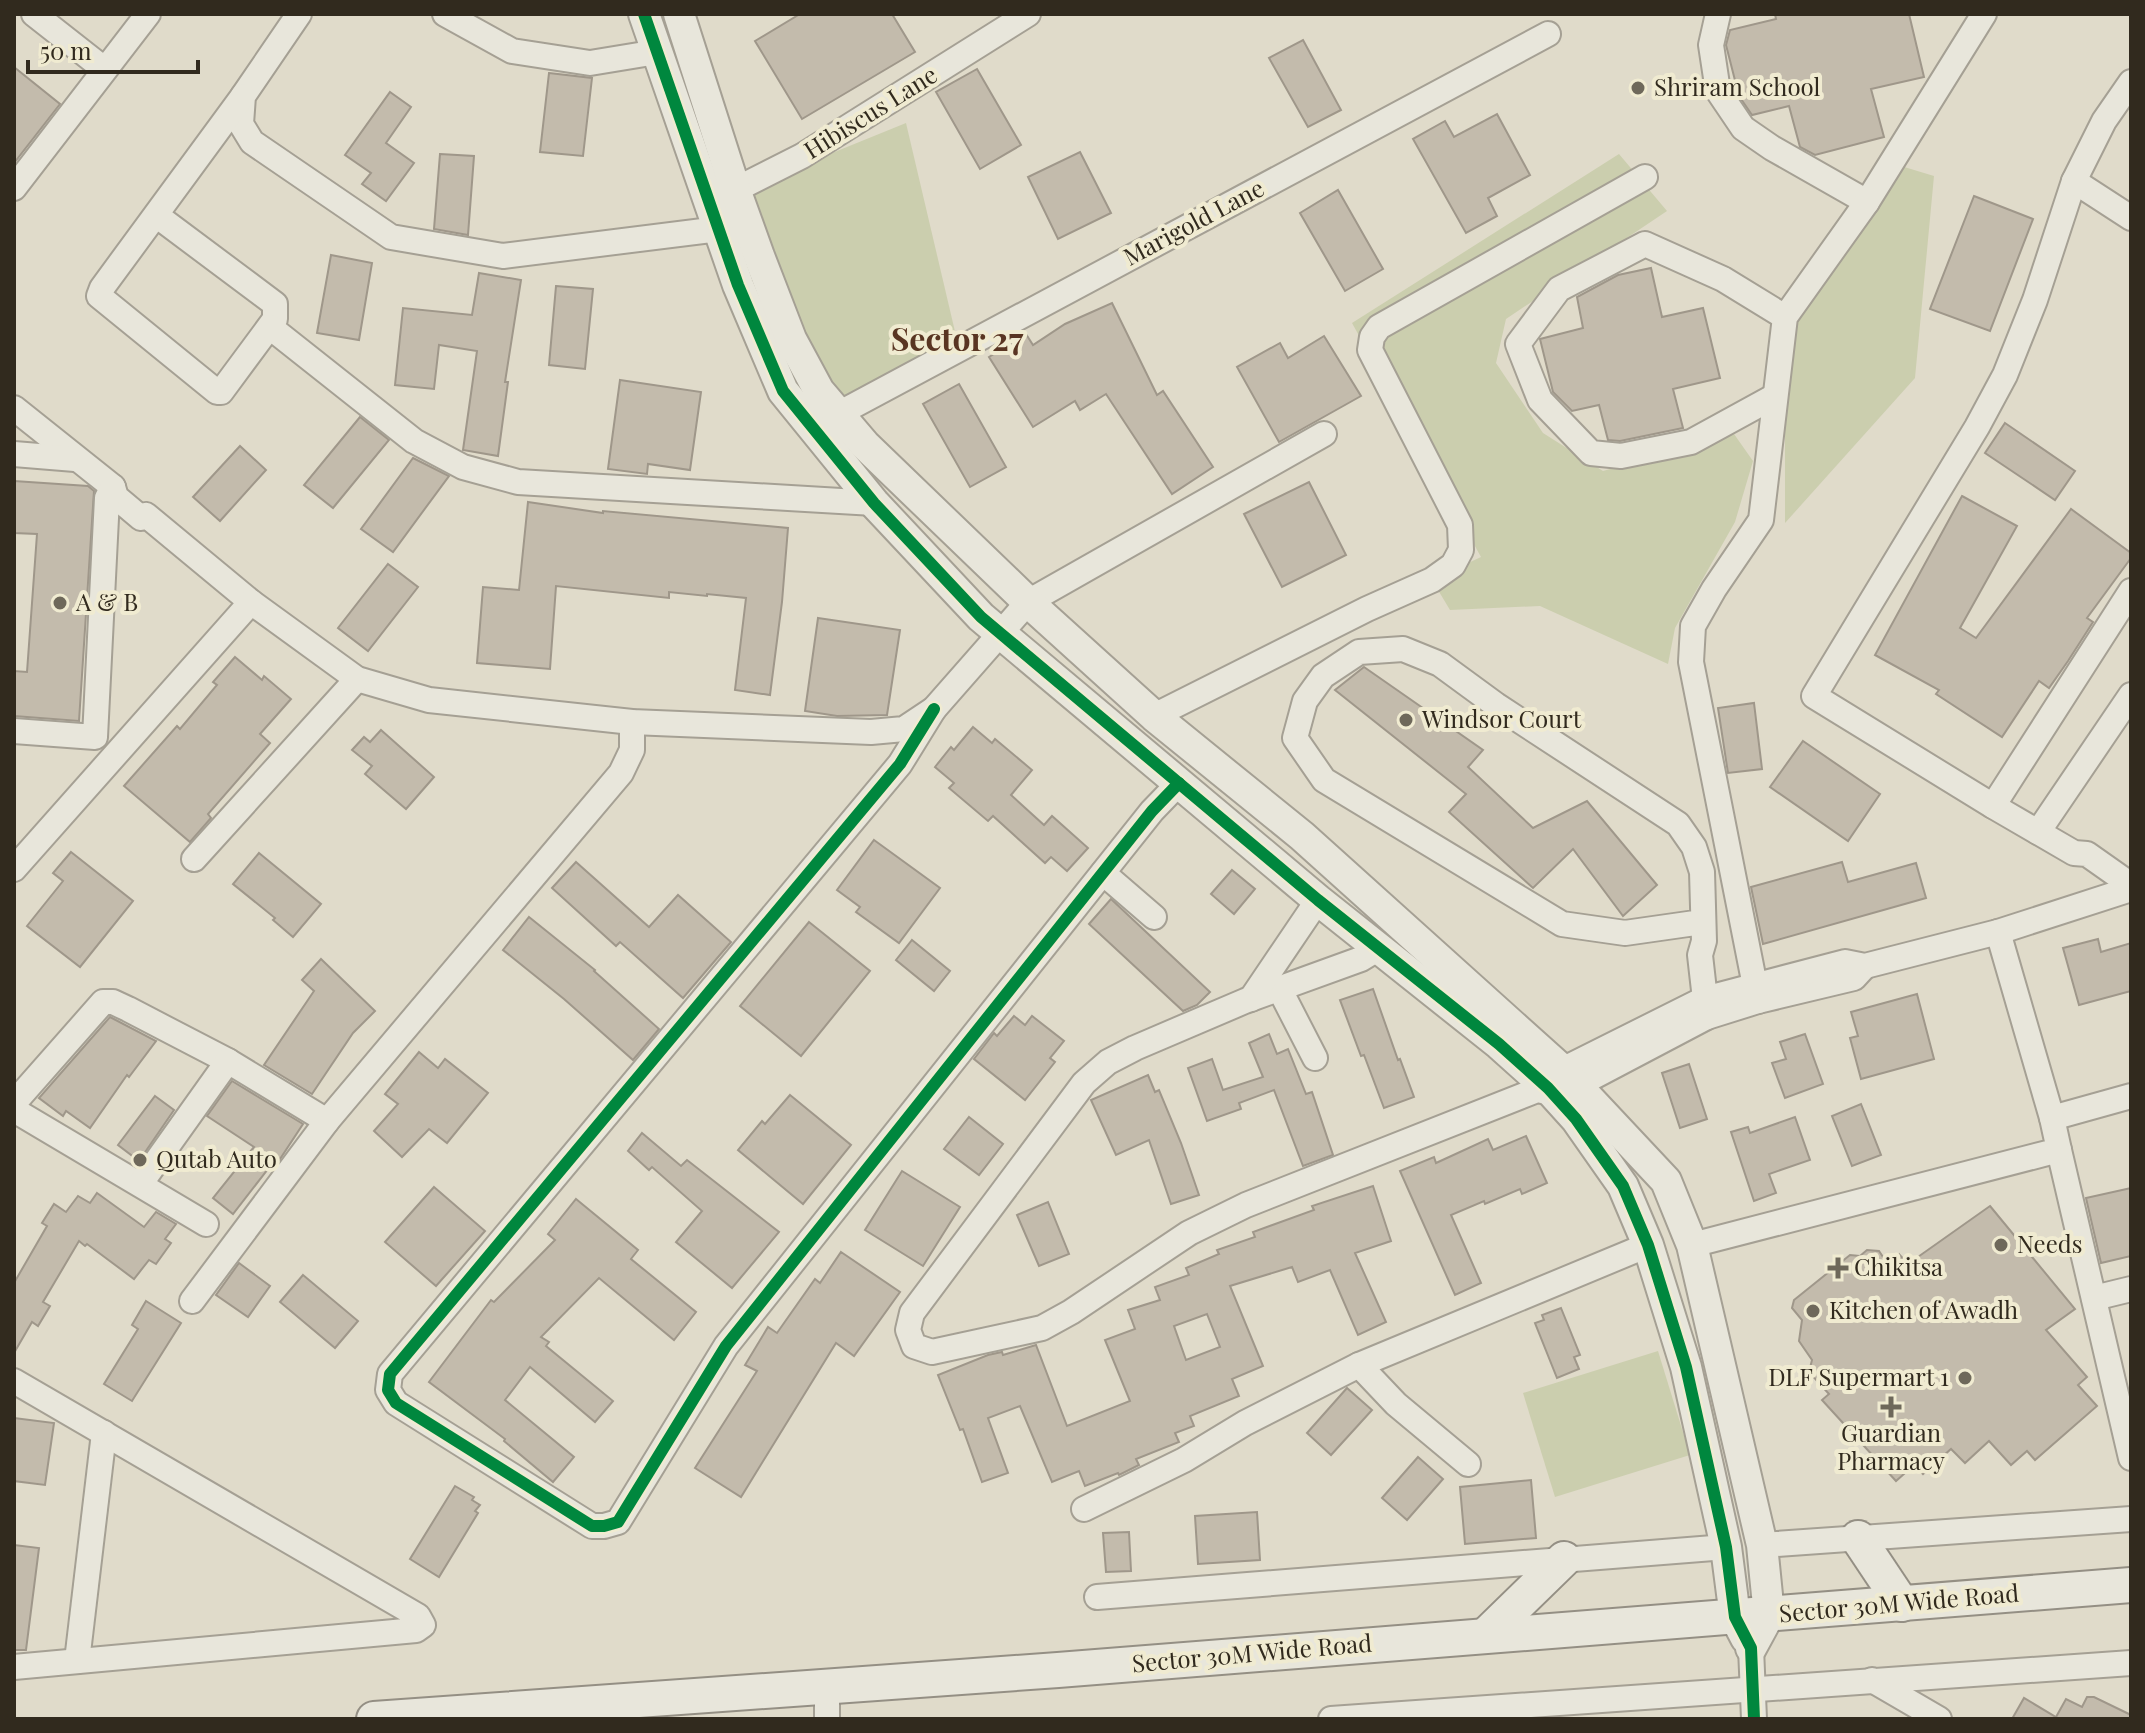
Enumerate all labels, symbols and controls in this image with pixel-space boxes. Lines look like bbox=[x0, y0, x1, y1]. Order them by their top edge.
scale bar bbox=[28, 24, 198, 74]
text: 50 m bbox=[40, 34, 92, 66]
street label: Hibiscus Lane bbox=[797, 58, 943, 165]
place label: Shriram School bbox=[1654, 70, 1821, 102]
marker: Shriram School bbox=[1629, 79, 1647, 97]
street label: Marigold Lane bbox=[1117, 171, 1269, 272]
district label: Sector 27 bbox=[891, 316, 1024, 359]
place label: A & B bbox=[75, 585, 138, 617]
marker: A & B bbox=[51, 594, 69, 612]
place label: Windsor Court bbox=[1421, 702, 1582, 734]
marker: Windsor Court bbox=[1397, 711, 1415, 729]
place label: Qutab Auto bbox=[156, 1142, 277, 1174]
marker: Qutab Auto bbox=[131, 1151, 149, 1169]
place label: Needs bbox=[2017, 1227, 2082, 1259]
marker: Needs bbox=[1992, 1236, 2010, 1254]
place label: Chikitsa bbox=[1854, 1250, 1943, 1282]
marker: Chikitsa bbox=[1829, 1259, 1847, 1277]
place label: Kitchen of Awadh bbox=[1829, 1293, 2018, 1325]
marker: Kitchen of Awadh bbox=[1804, 1302, 1822, 1320]
place label: DLF Supermart 1 bbox=[1768, 1360, 1949, 1392]
marker: DLF Supermart 1 bbox=[1956, 1369, 1974, 1387]
marker: Guardian Pharmacy bbox=[1882, 1398, 1900, 1416]
place label: Guardian Pharmacy bbox=[1837, 1416, 1945, 1476]
street label: Sector 30M Wide Road bbox=[1778, 1576, 2020, 1628]
street label: Sector 30M Wide Road bbox=[1131, 1626, 1373, 1678]

